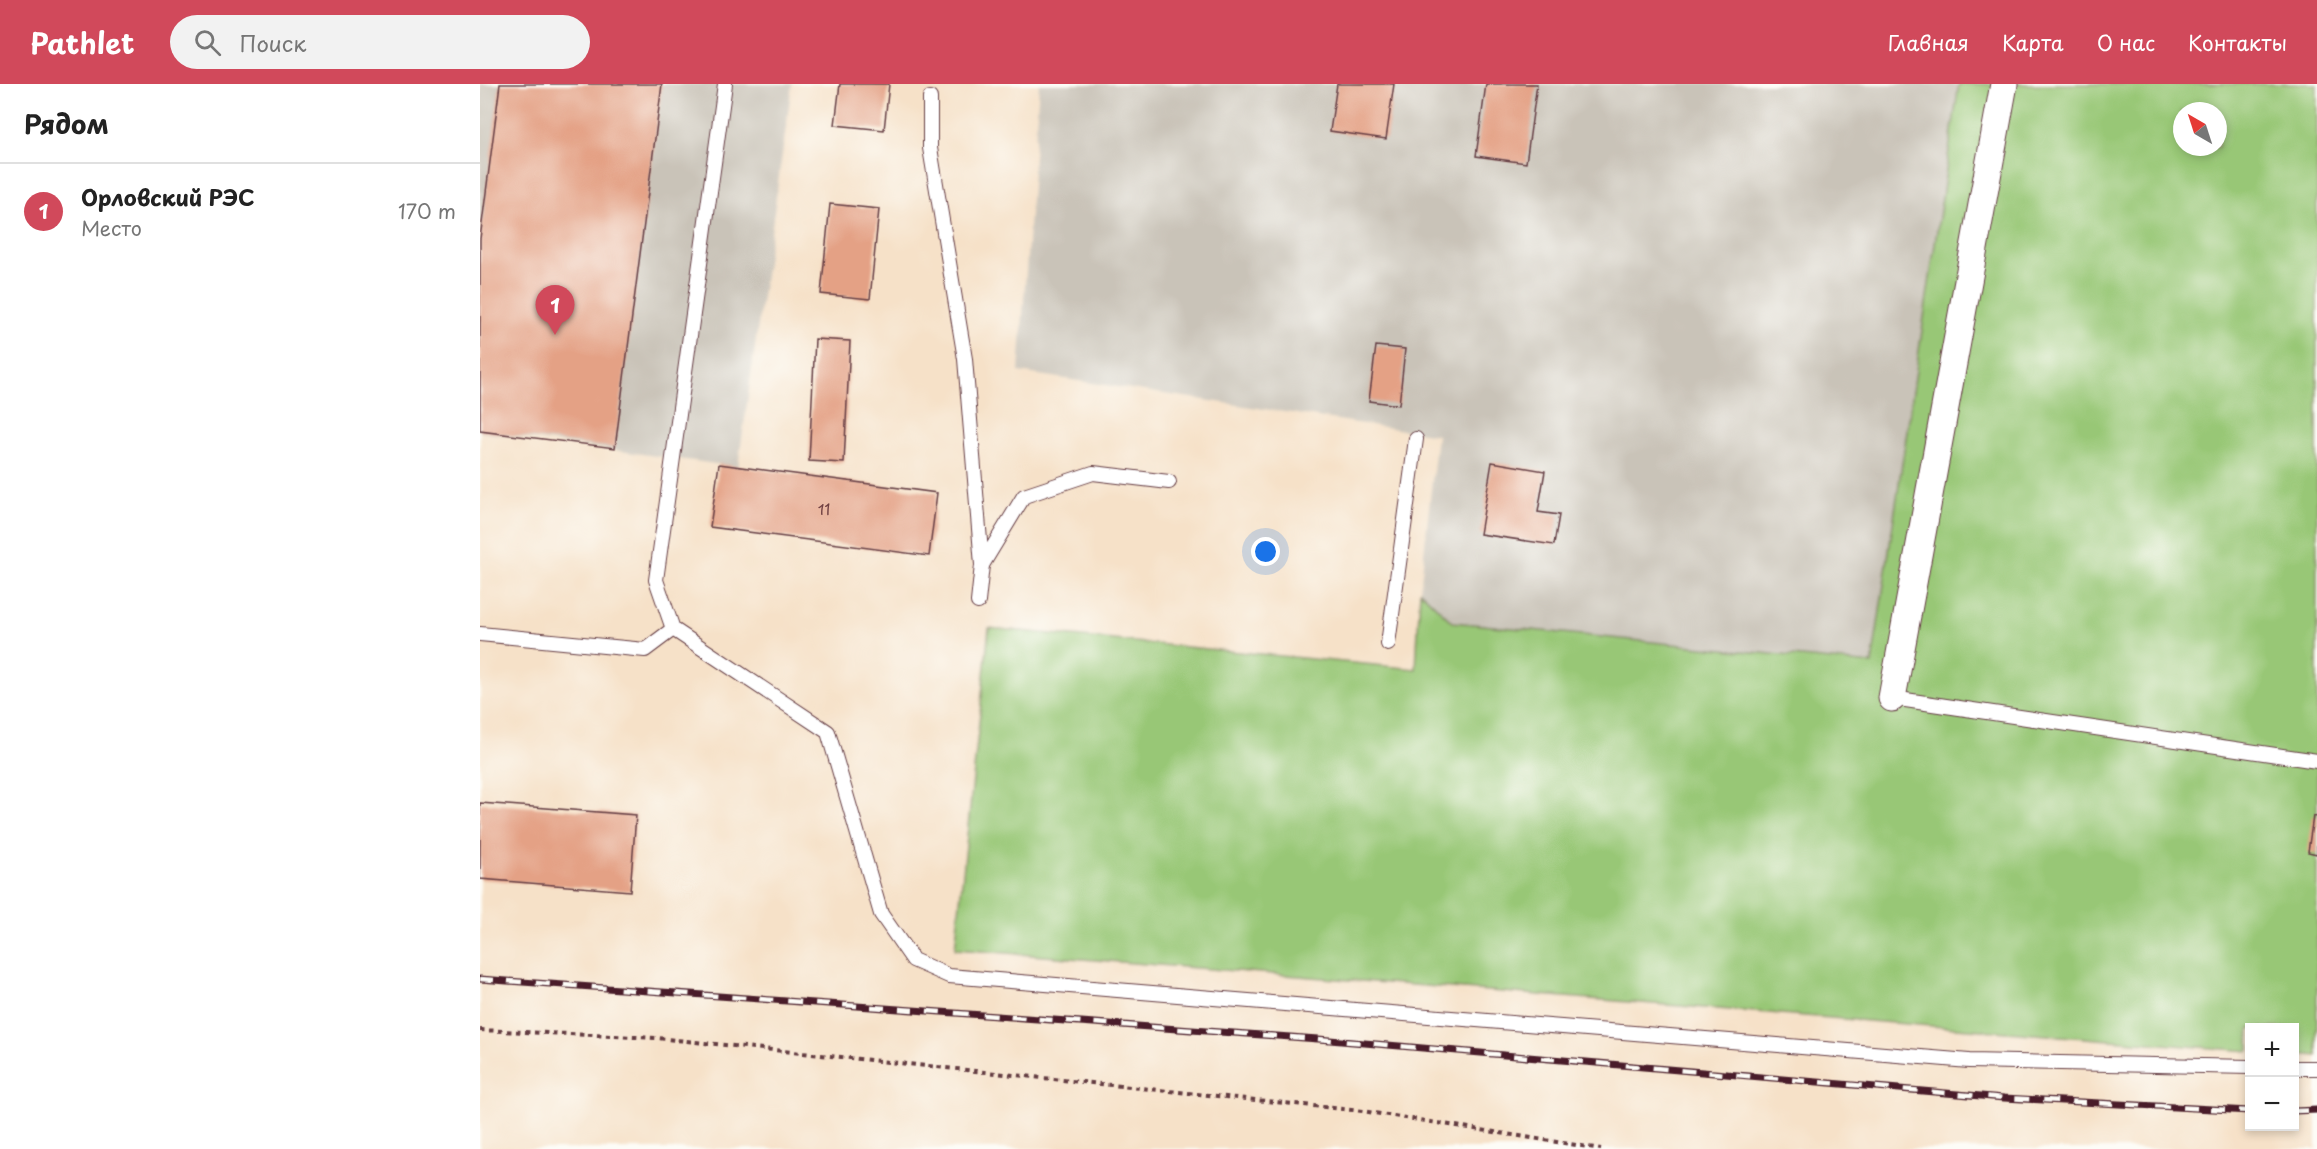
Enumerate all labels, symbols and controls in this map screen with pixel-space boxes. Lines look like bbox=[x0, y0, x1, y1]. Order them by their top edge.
search box bbox=[170, 15, 590, 69]
text: Pathlet bbox=[30, 21, 134, 64]
icon: search bbox=[191, 26, 224, 59]
text: Поиск bbox=[239, 26, 306, 59]
text: Главная bbox=[1888, 26, 1969, 58]
text: Карта bbox=[2002, 26, 2064, 58]
text: О нас bbox=[2097, 26, 2155, 58]
text: Контакты bbox=[2188, 26, 2287, 58]
north arrow bbox=[2173, 102, 2227, 156]
text: Рядом bbox=[24, 104, 109, 143]
text: Орловский РЭС bbox=[81, 180, 254, 213]
text: 1 bbox=[39, 196, 48, 226]
text: 170 m bbox=[398, 196, 456, 226]
text: Место bbox=[81, 213, 142, 243]
pin: 1 bbox=[536, 286, 574, 335]
house number: 11 bbox=[818, 497, 830, 520]
your location bbox=[1251, 537, 1280, 566]
map controls bbox=[2245, 1023, 2299, 1131]
button: + bbox=[2245, 1023, 2299, 1077]
button: − bbox=[2245, 1077, 2299, 1131]

